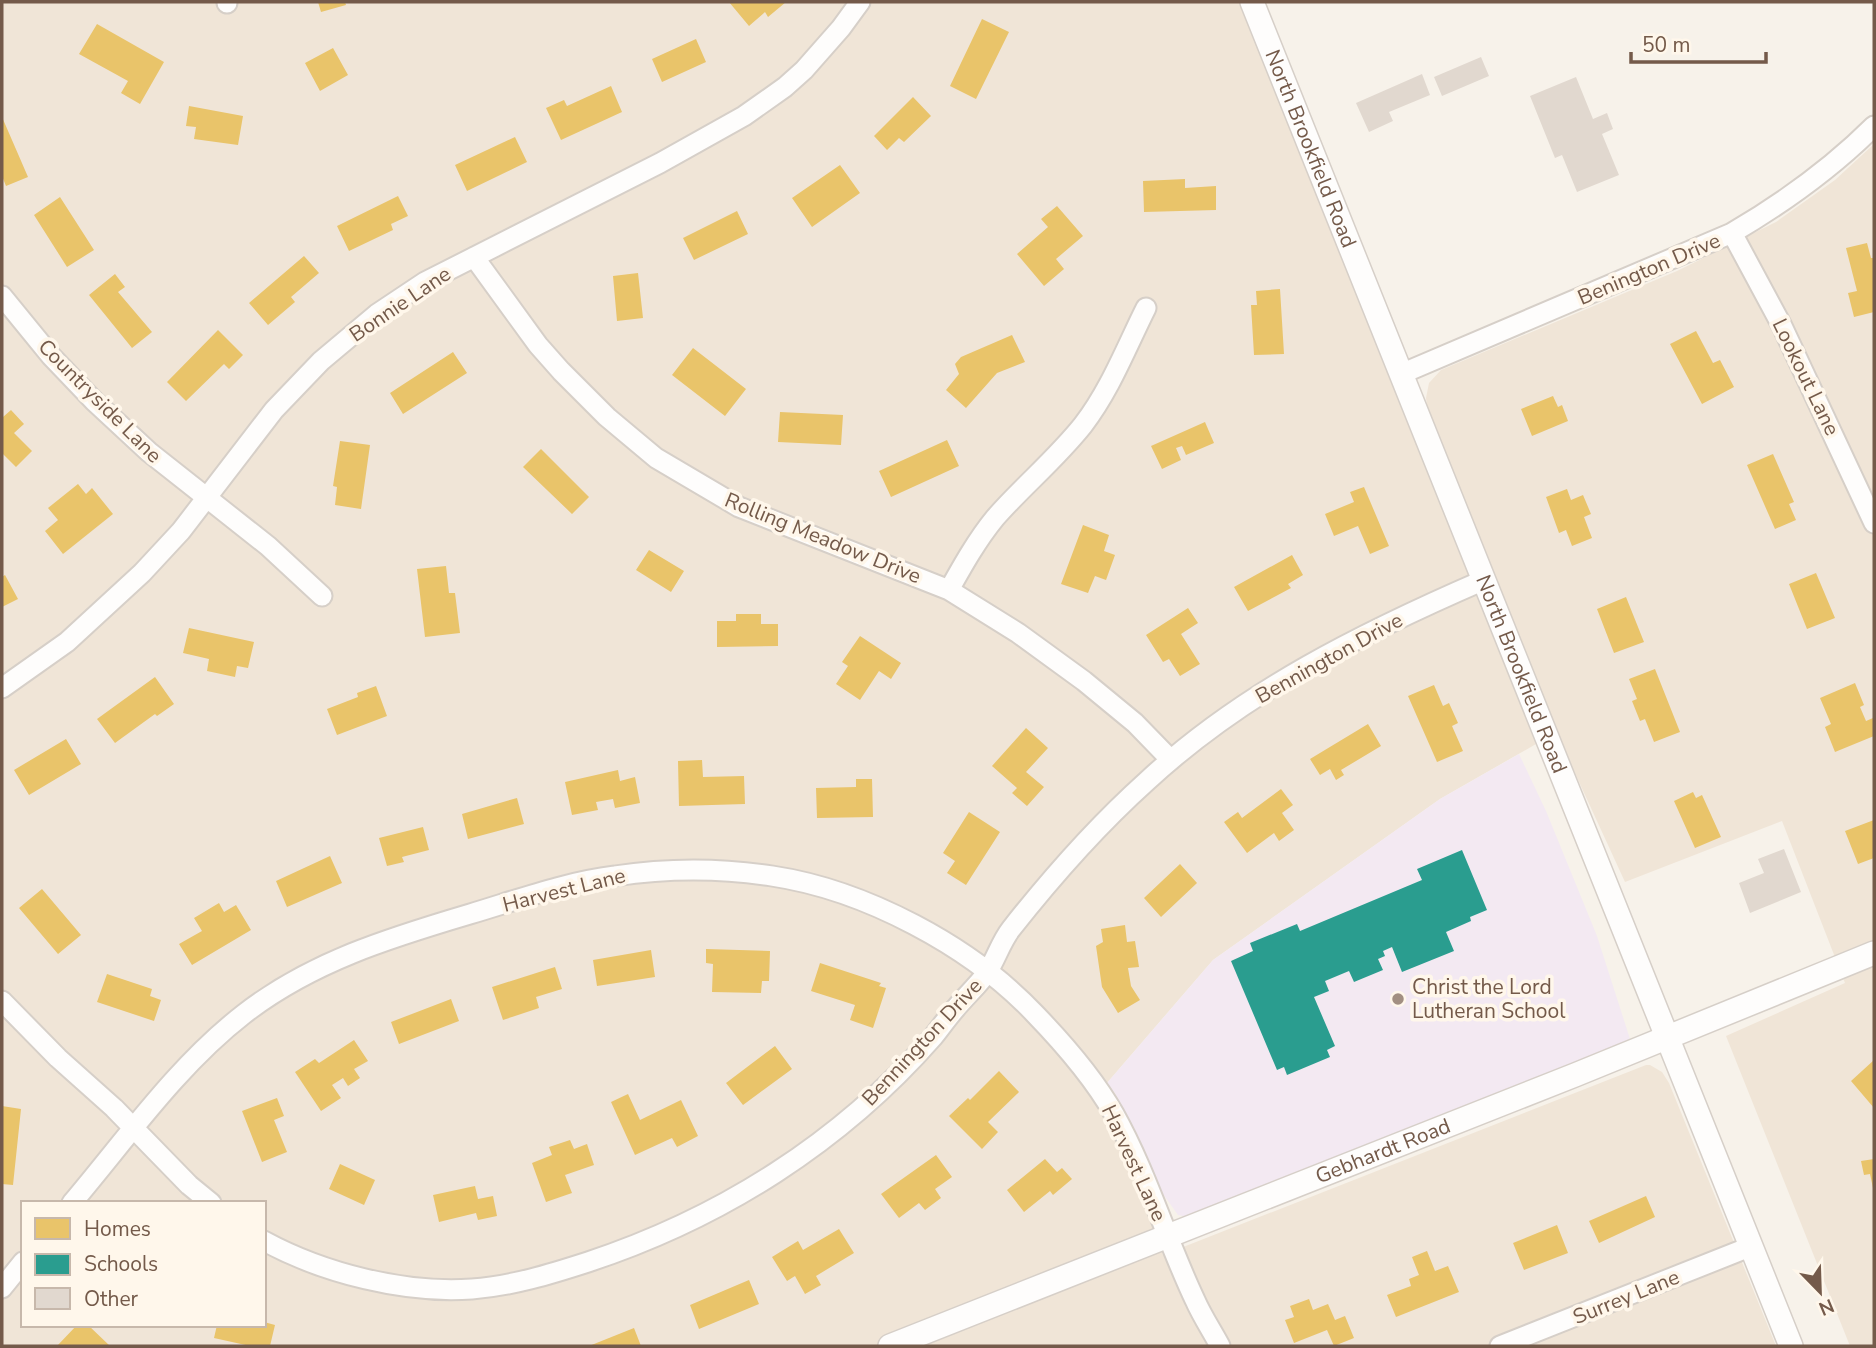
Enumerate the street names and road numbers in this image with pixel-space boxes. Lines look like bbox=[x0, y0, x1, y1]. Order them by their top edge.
street label: North Brookfield Road bbox=[1259, 45, 1363, 252]
street label: Benington Drive bbox=[1573, 226, 1725, 312]
street label: Bonnie Lane bbox=[344, 260, 456, 348]
street label: Lookout Lane bbox=[1766, 314, 1846, 440]
street label: Countryside Lane bbox=[32, 333, 168, 469]
street label: Rolling Meadow Drive bbox=[721, 486, 925, 590]
street label: North Brookfield Road bbox=[1469, 571, 1574, 777]
street label: Bennington Drive bbox=[1250, 606, 1408, 710]
street label: Harvest Lane bbox=[500, 861, 628, 919]
street label: Bennington Drive bbox=[856, 972, 988, 1112]
street label: Harvest Lane bbox=[1095, 1100, 1173, 1226]
street label: Gebhardt Road bbox=[1311, 1112, 1454, 1190]
street label: Surrey Lane bbox=[1569, 1263, 1683, 1331]

